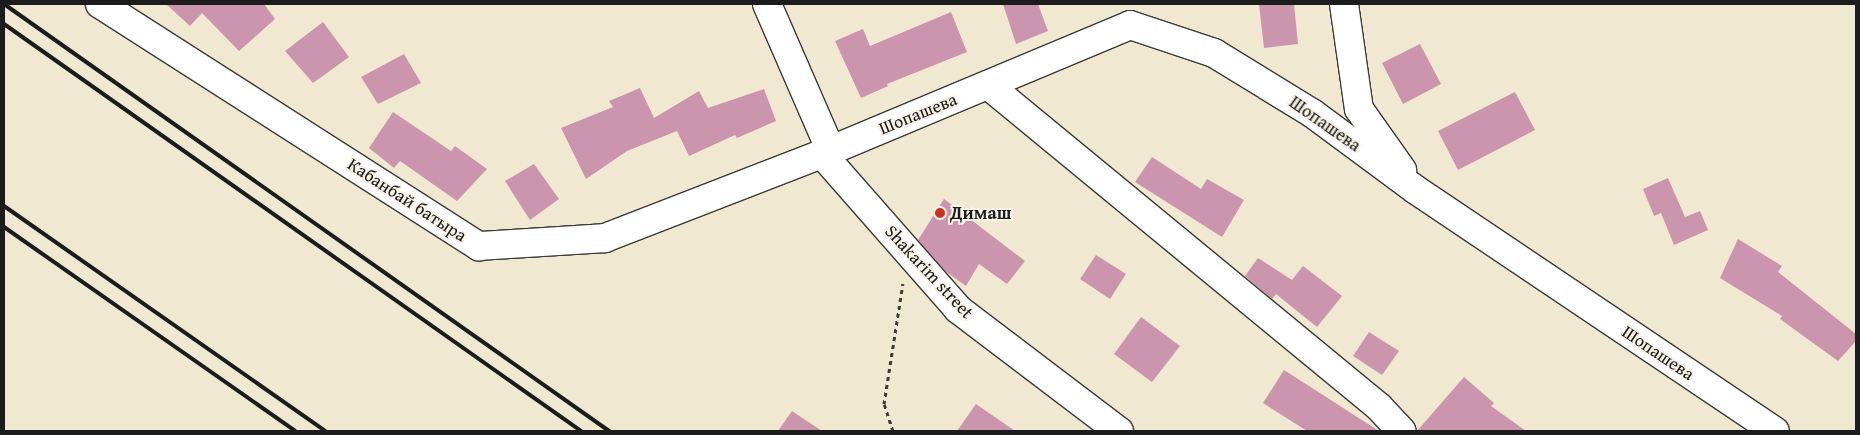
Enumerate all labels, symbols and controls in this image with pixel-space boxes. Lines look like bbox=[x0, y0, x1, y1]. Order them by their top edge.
street label: Шопашева bbox=[876, 89, 960, 139]
street label: Шопашева bbox=[1285, 92, 1365, 156]
street label: Кабанбай батыра bbox=[343, 153, 471, 247]
place label: Димаш bbox=[950, 202, 1011, 224]
marker: Димаш bbox=[934, 207, 946, 219]
street label: Shakarim street bbox=[880, 221, 978, 323]
street label: Шопашева bbox=[1618, 321, 1698, 385]

